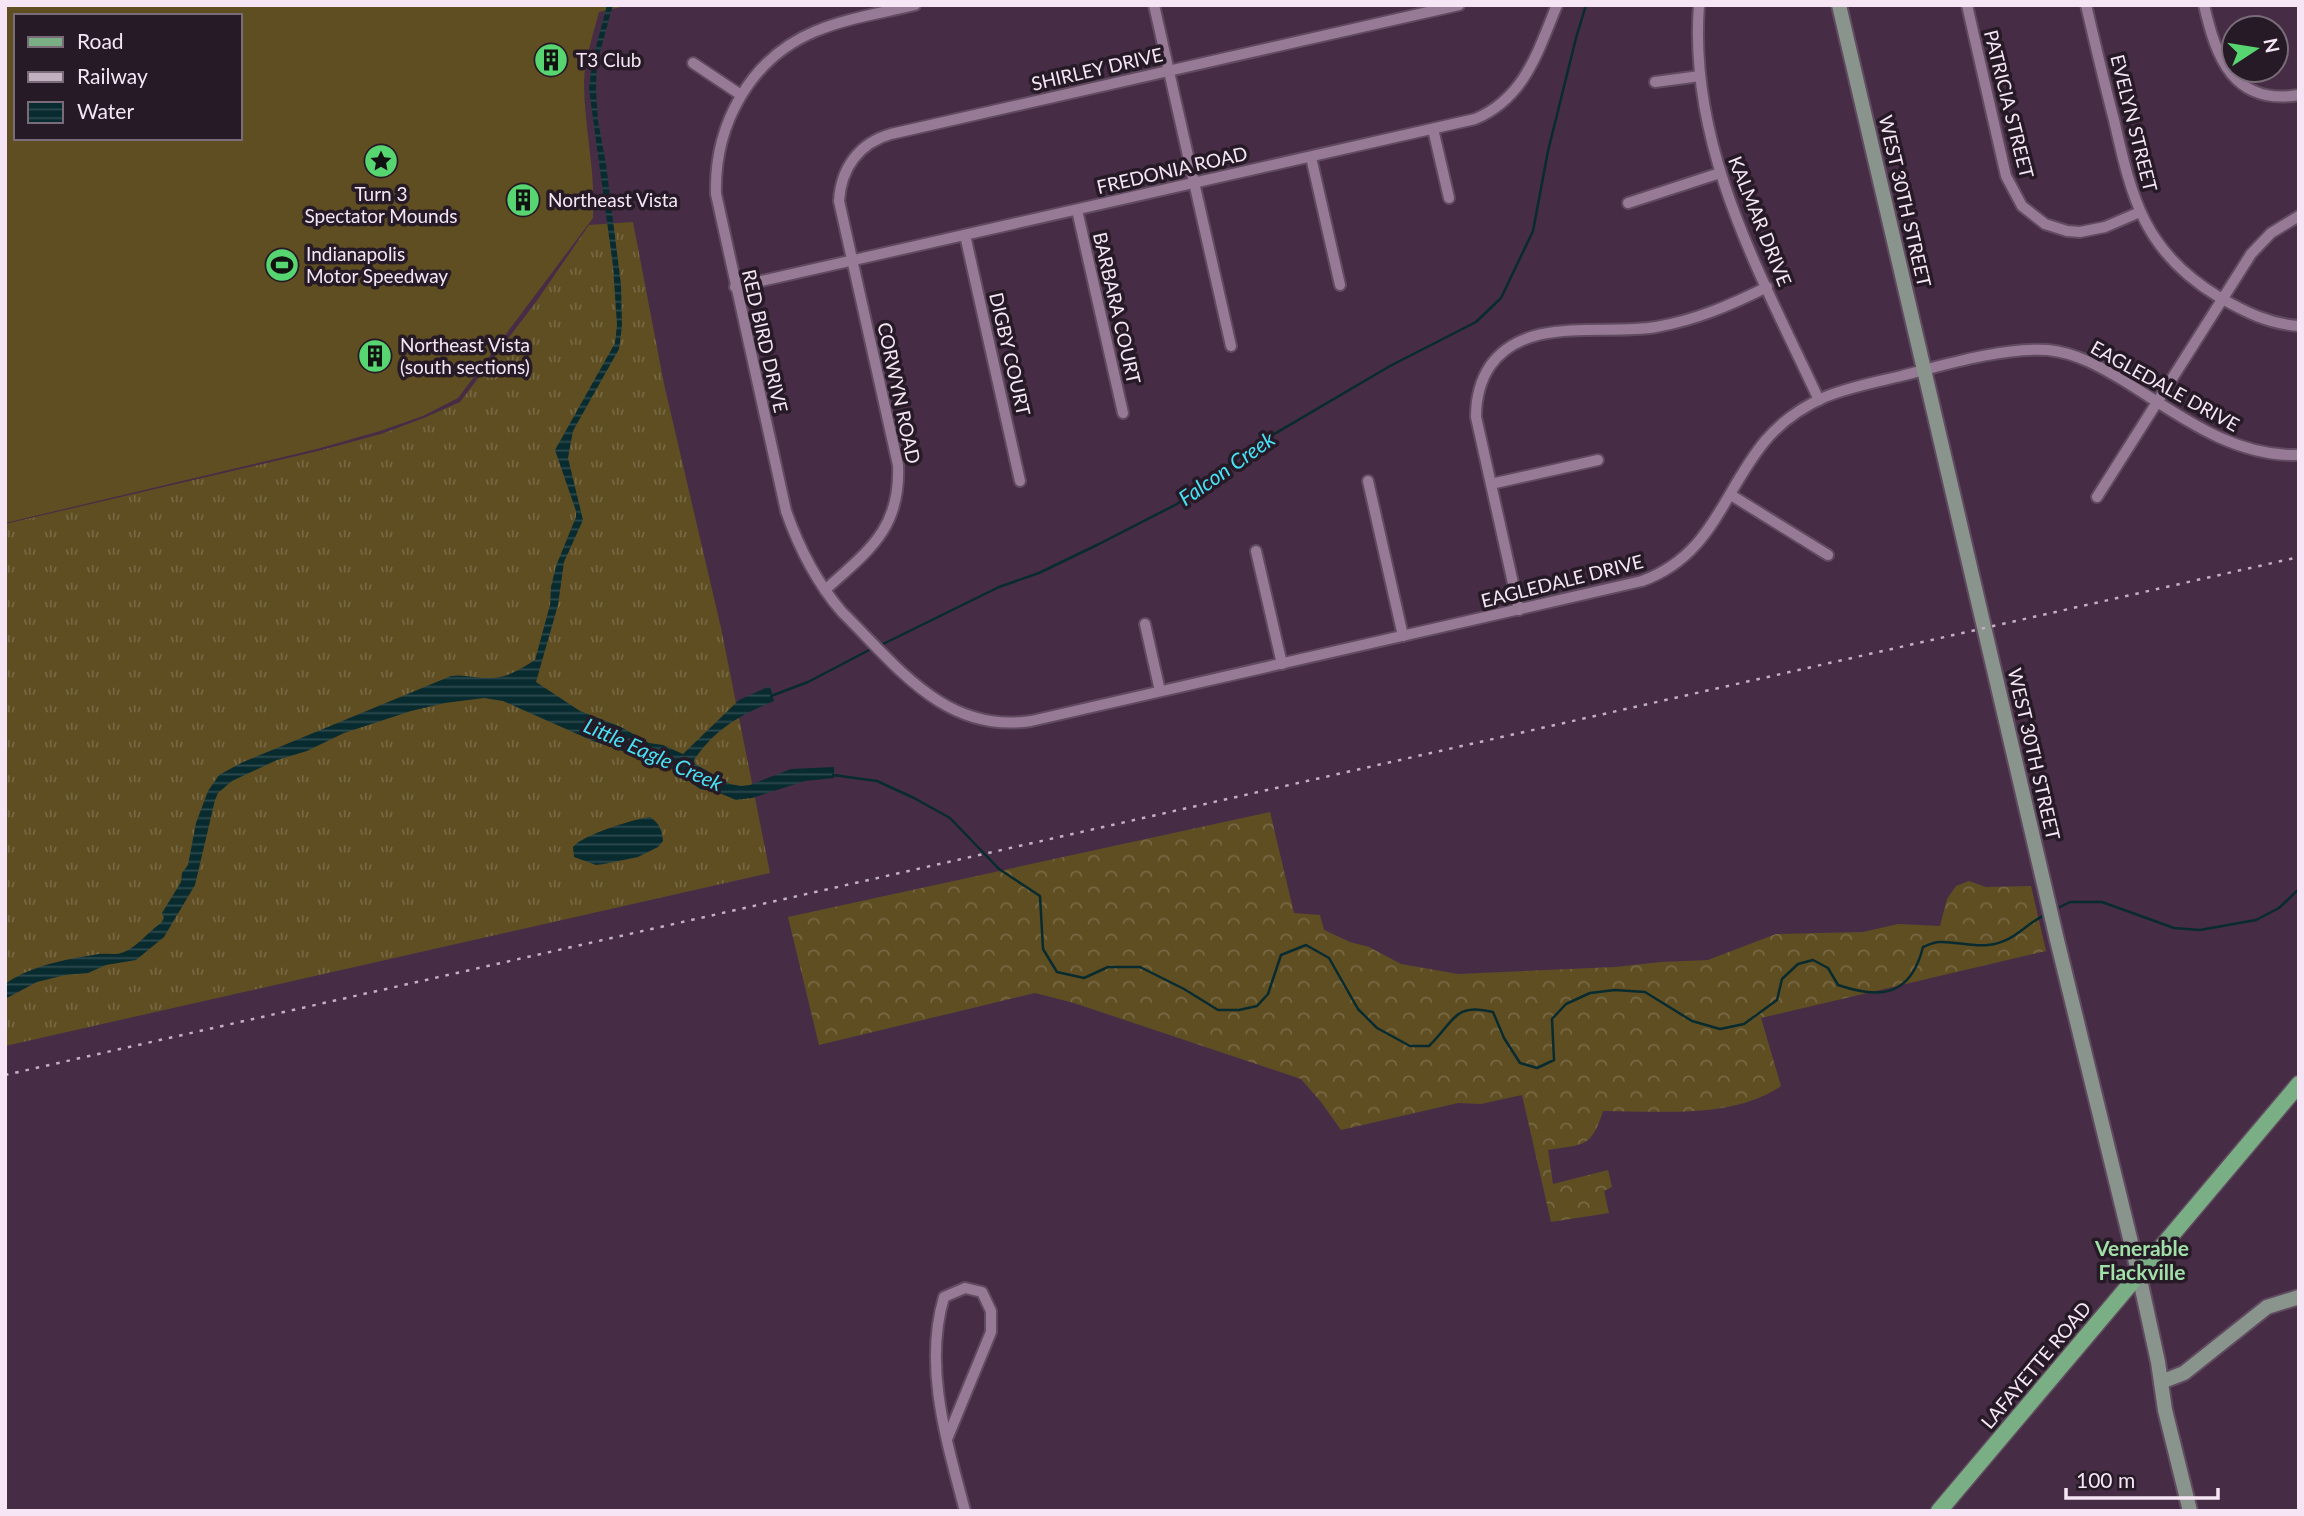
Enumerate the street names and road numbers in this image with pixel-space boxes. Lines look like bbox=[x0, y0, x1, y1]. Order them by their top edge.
street label: PATRICIA STREET bbox=[1980, 27, 2039, 180]
street label: SHIRLEY DRIVE bbox=[1029, 42, 1165, 95]
street label: EVELYN STREET bbox=[2106, 52, 2163, 194]
street label: WEST 30TH STREET bbox=[1875, 113, 1936, 289]
street label: FREDONIA ROAD bbox=[1094, 141, 1250, 198]
street label: KALMAR DRIVE bbox=[1724, 153, 1797, 289]
street label: BARBARA COURT bbox=[1089, 230, 1146, 386]
street label: RED BIRD DRIVE bbox=[738, 267, 793, 415]
street label: DIGBY COURT bbox=[985, 290, 1036, 418]
street label: CORWYN ROAD bbox=[873, 320, 926, 466]
street label: EAGLEDALE DRIVE bbox=[2087, 335, 2243, 436]
street label: EAGLEDALE DRIVE bbox=[1478, 549, 1645, 612]
street label: WEST 30TH STREET bbox=[2004, 666, 2065, 842]
street label: LAFAYETTE ROAD bbox=[1976, 1296, 2095, 1433]

